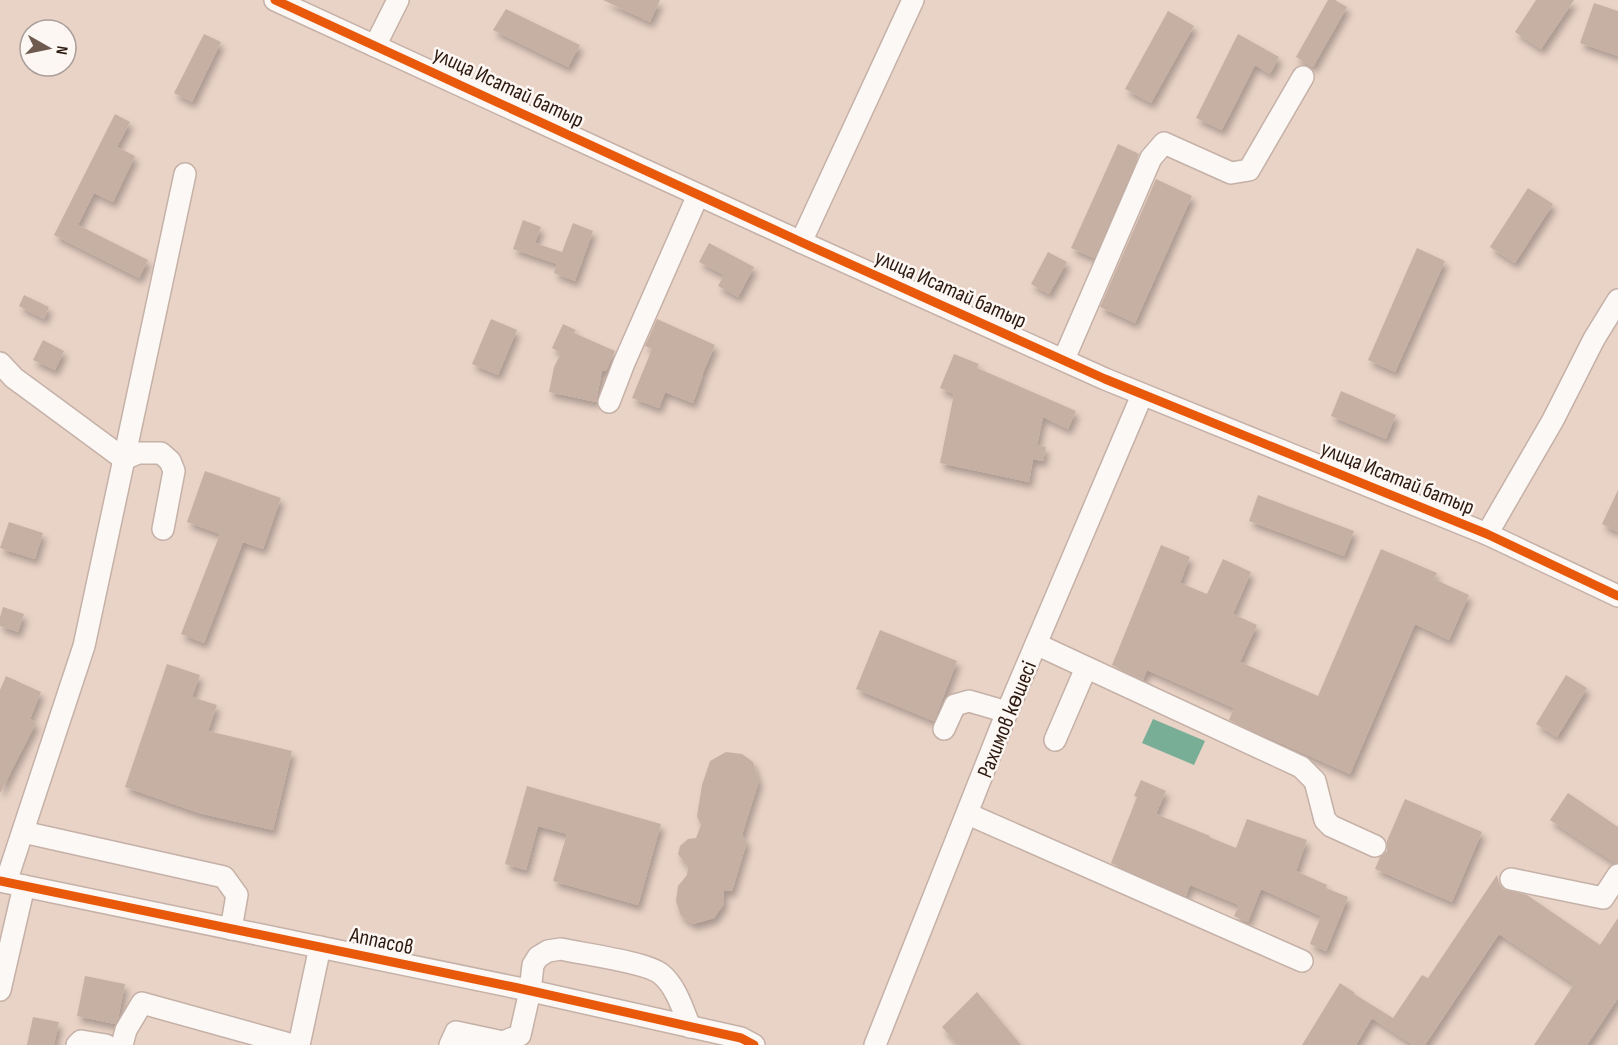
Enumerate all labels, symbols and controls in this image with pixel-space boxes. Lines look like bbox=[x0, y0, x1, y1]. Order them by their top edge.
north arrow bbox=[18, 18, 78, 78]
street label: улица Исатай батыр bbox=[429, 41, 588, 134]
text: N bbox=[51, 44, 71, 56]
street label: улица Исатай батыр bbox=[870, 244, 1030, 335]
street label: улица Исатай батыр bbox=[1317, 435, 1478, 521]
street label: Рахимов көшесі bbox=[972, 657, 1043, 782]
street label: Аппасов bbox=[347, 921, 416, 961]

